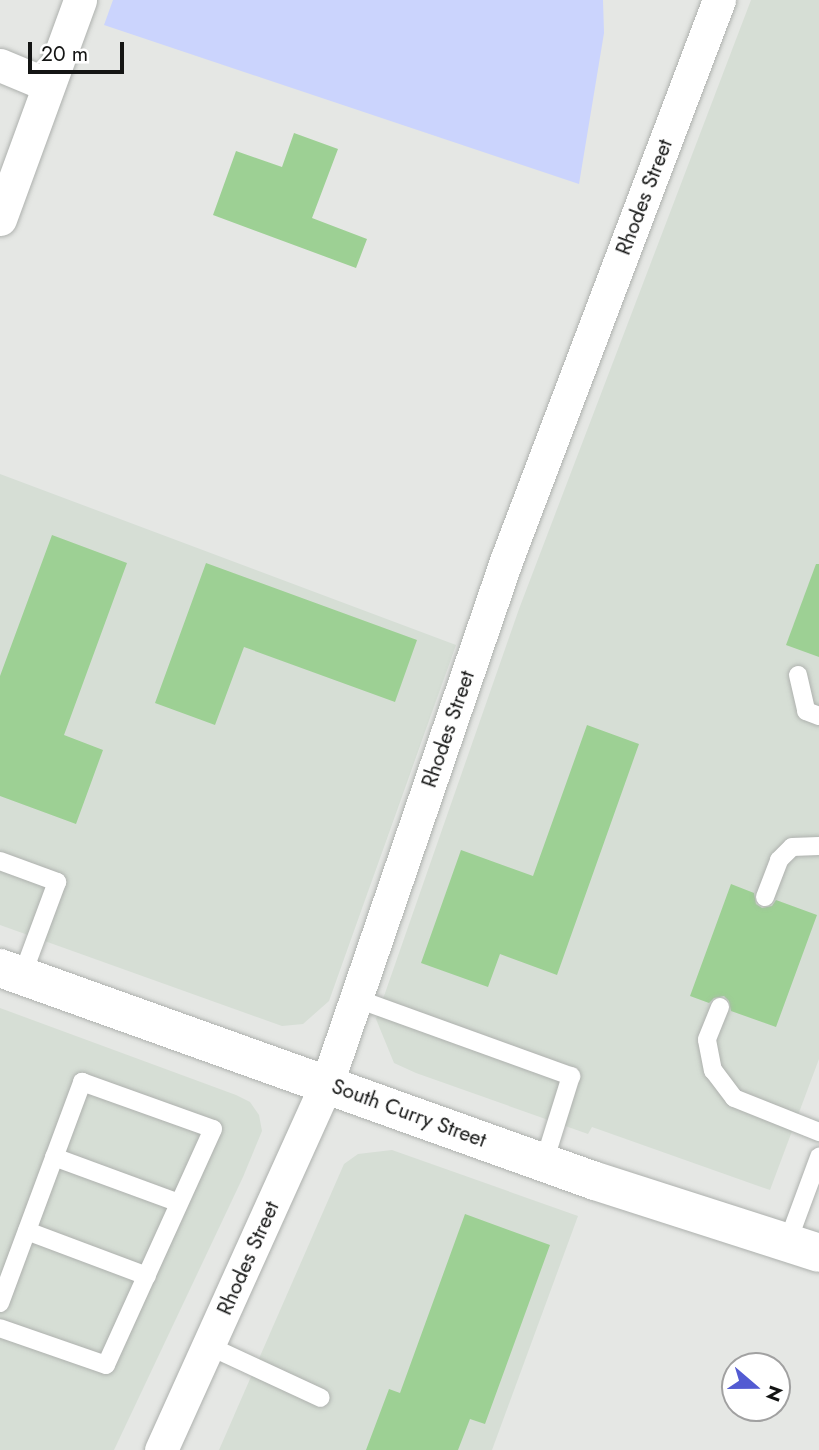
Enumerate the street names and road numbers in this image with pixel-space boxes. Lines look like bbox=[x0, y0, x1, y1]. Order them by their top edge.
street label: Rhodes Street bbox=[610, 136, 678, 258]
street label: Rhodes Street bbox=[416, 667, 480, 791]
street label: South Curry Street bbox=[328, 1073, 490, 1153]
street label: Rhodes Street bbox=[212, 1197, 284, 1319]

